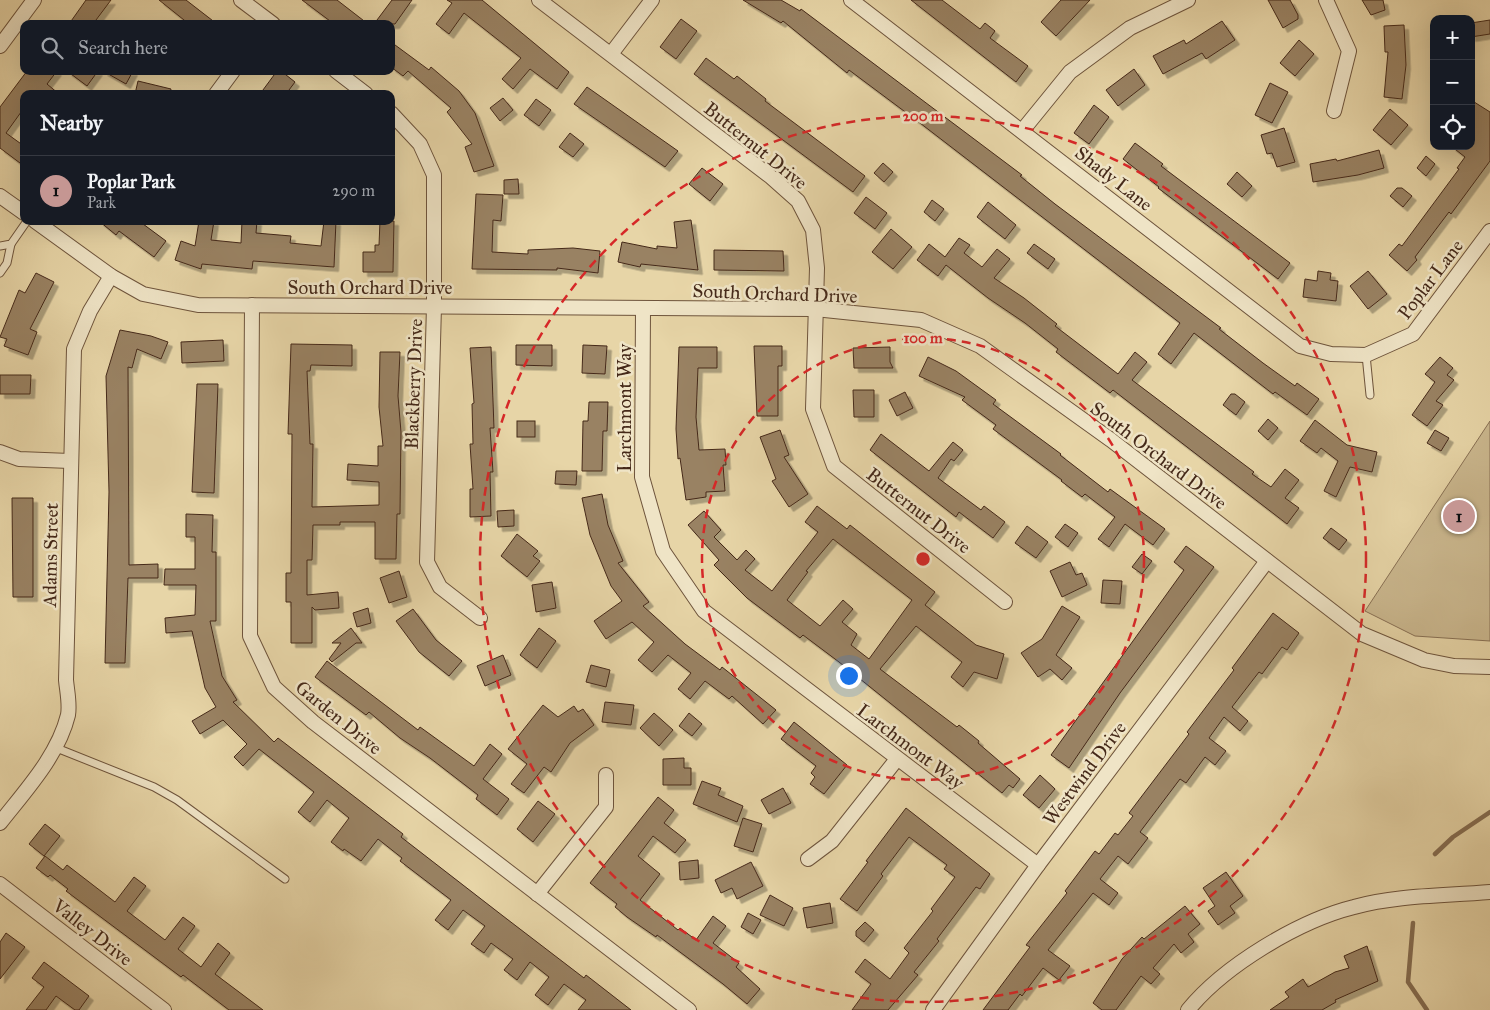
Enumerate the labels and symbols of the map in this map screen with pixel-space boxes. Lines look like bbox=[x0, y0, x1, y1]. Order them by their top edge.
street label: Butternut Drive bbox=[699, 97, 812, 194]
text: 200 m bbox=[903, 107, 944, 125]
street label: Shady Lane bbox=[1070, 141, 1157, 216]
street label: Poplar Lane bbox=[1393, 235, 1468, 324]
street label: South Orchard Drive bbox=[288, 276, 453, 299]
street label: South Orchard Drive bbox=[692, 279, 858, 308]
street label: Blackberry Drive bbox=[400, 318, 427, 450]
text: 100 m bbox=[903, 329, 943, 347]
street label: Larchmont Way bbox=[613, 343, 636, 472]
street label: South Orchard Drive bbox=[1086, 397, 1232, 514]
street label: Butternut Drive bbox=[862, 462, 976, 558]
pin: 1 bbox=[1443, 497, 1475, 535]
street label: Adams Street bbox=[38, 502, 63, 608]
centre of rings bbox=[914, 550, 932, 568]
your location bbox=[836, 663, 862, 689]
street label: Garden Drive bbox=[291, 676, 387, 759]
street label: Larchmont Way bbox=[853, 699, 970, 795]
street label: Westwind Drive bbox=[1038, 717, 1131, 830]
street label: Valley Drive bbox=[48, 894, 137, 971]

